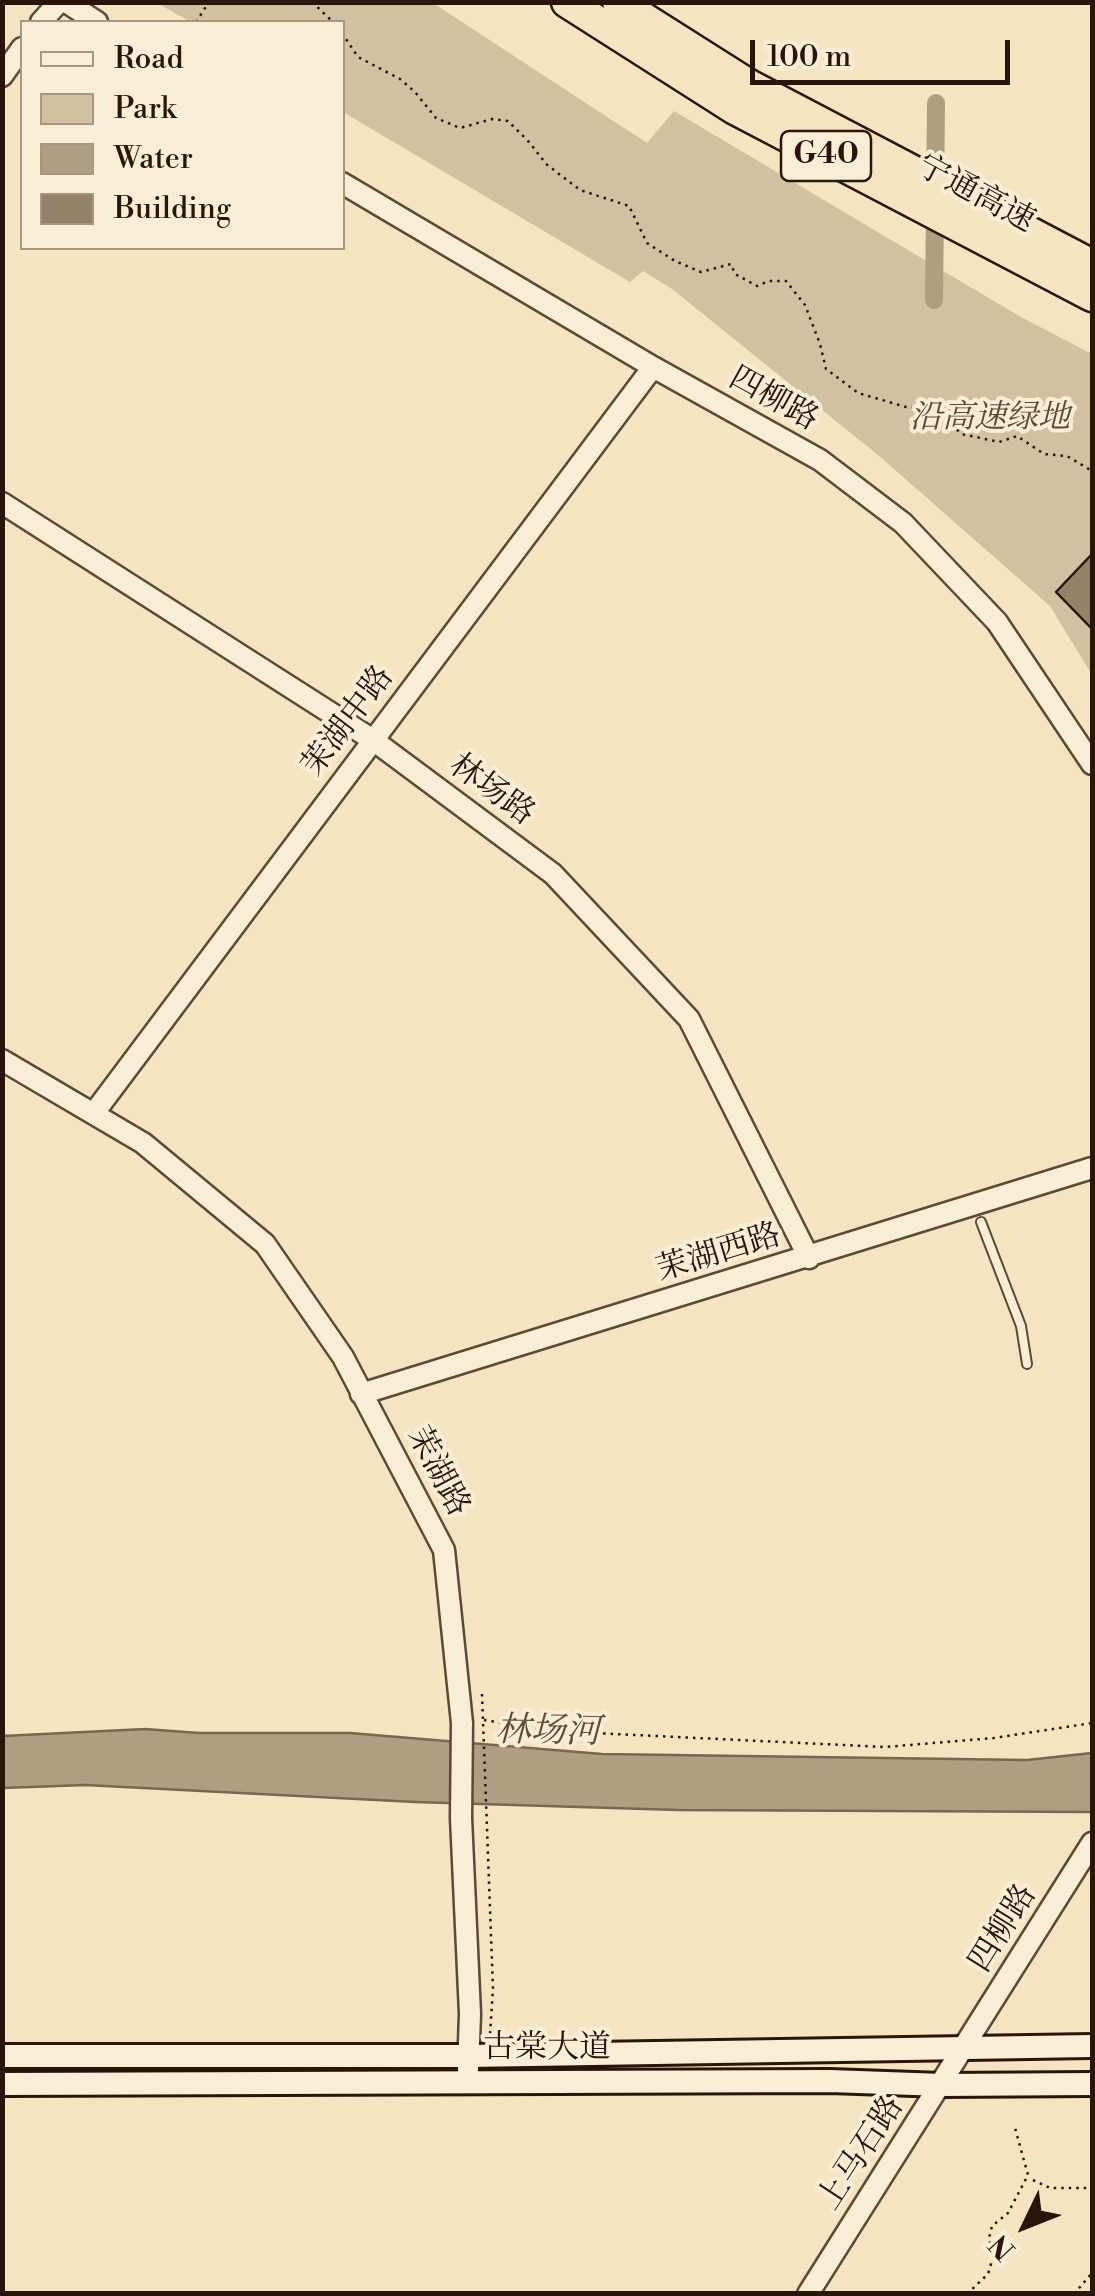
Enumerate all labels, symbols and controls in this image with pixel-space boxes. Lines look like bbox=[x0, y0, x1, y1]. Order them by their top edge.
legend bbox=[20, 20, 345, 250]
scale bar bbox=[755, 20, 1015, 82]
text: 100 m bbox=[767, 38, 851, 76]
text: Road bbox=[114, 40, 184, 78]
text: Park bbox=[114, 90, 176, 128]
road number: G40 bbox=[781, 131, 871, 181]
text: Water bbox=[114, 140, 193, 178]
street label: 宁通高速 bbox=[909, 148, 1041, 242]
text: Building bbox=[114, 190, 231, 228]
street label: 四柳路 bbox=[722, 360, 824, 440]
park label: 沿高速绿地 bbox=[910, 400, 1070, 438]
street label: 茉湖中路 bbox=[295, 659, 403, 785]
street label: 林场路 bbox=[441, 747, 541, 835]
street label: 茉湖西路 bbox=[652, 1217, 786, 1291]
street label: 茉湖路 bbox=[398, 1421, 476, 1523]
water label: 林场河 bbox=[495, 1711, 601, 1755]
street label: 四柳路 bbox=[962, 1878, 1046, 1980]
street label: 古棠大道 bbox=[483, 2030, 611, 2068]
street label: 上马石路 bbox=[811, 2090, 913, 2218]
north arrow bbox=[975, 2176, 1075, 2276]
text: N bbox=[982, 2227, 1023, 2267]

